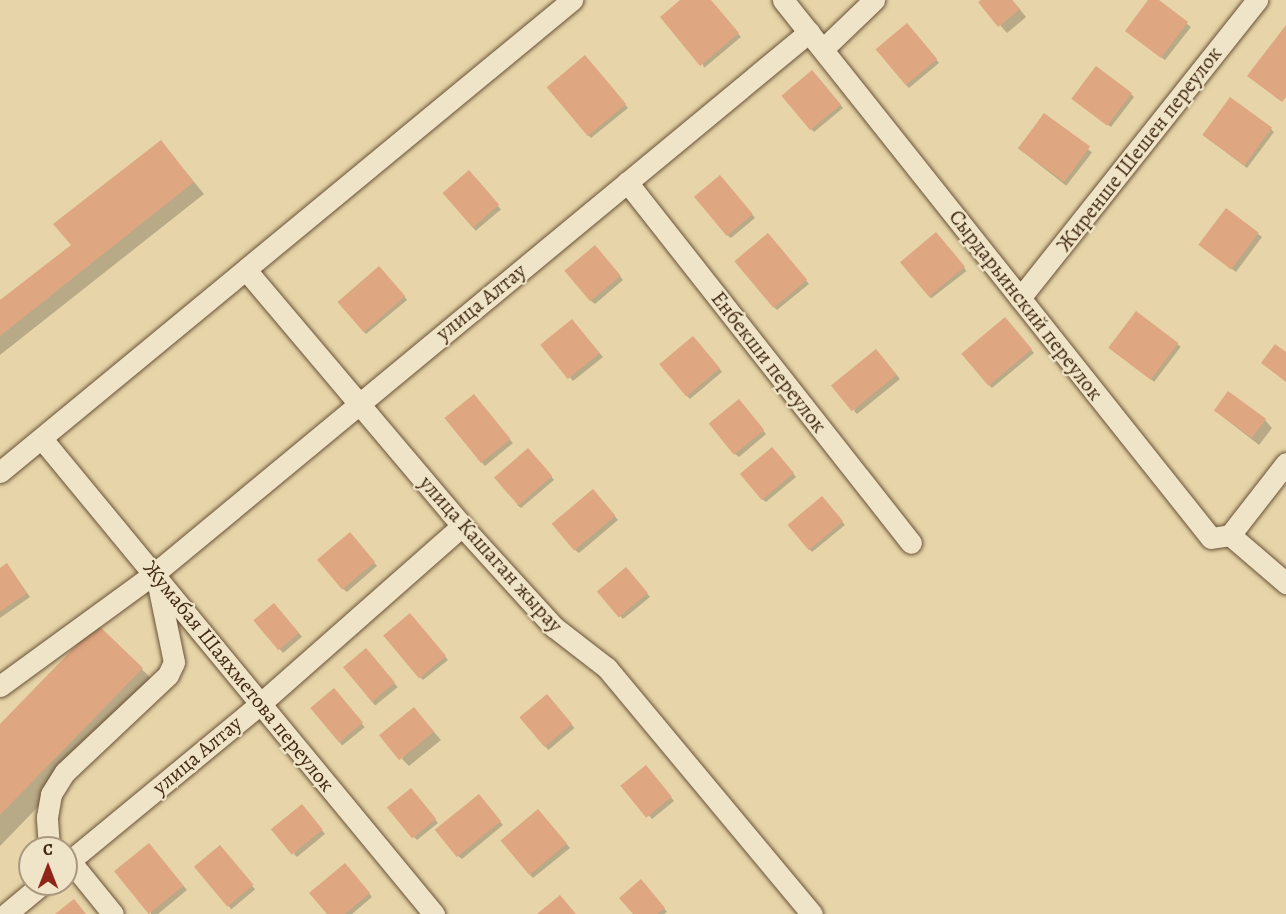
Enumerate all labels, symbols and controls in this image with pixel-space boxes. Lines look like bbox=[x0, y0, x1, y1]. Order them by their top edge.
street label: Жиренше Шешен переулок bbox=[1051, 41, 1227, 257]
street label: Сырдарьинский переулок bbox=[944, 205, 1108, 405]
street label: улица Алтау bbox=[431, 258, 531, 346]
street label: Енбекши переулок bbox=[706, 286, 832, 438]
street label: улица Кашаган жырау bbox=[414, 471, 568, 637]
street label: Жумабая Шаяхметова переулок bbox=[138, 555, 340, 797]
street label: улица Алтау bbox=[147, 710, 247, 800]
north arrow bbox=[18, 836, 78, 896]
text: С bbox=[43, 839, 53, 861]

